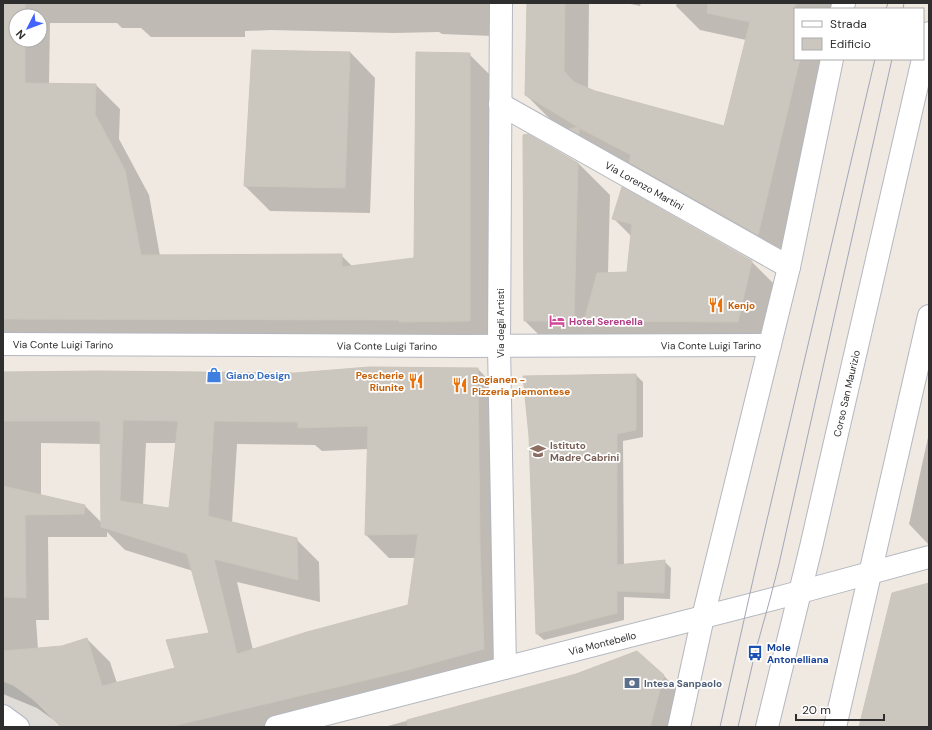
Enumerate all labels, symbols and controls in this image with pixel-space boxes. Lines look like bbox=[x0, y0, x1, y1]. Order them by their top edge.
north arrow bbox=[8, 8, 48, 48]
legend bbox=[794, 8, 924, 60]
text: Strada bbox=[830, 16, 867, 32]
text: N bbox=[13, 27, 28, 42]
text: Edificio bbox=[830, 36, 871, 52]
street label: Via Lorenzo Martini bbox=[603, 159, 686, 213]
street label: Via degli Artisti bbox=[494, 288, 507, 358]
restaurant icon: Kenjo bbox=[707, 296, 725, 314]
place label: Kenjo bbox=[728, 299, 755, 312]
hotel icon: Hotel Serenella bbox=[548, 312, 566, 330]
place label: Hotel Serenella bbox=[569, 315, 643, 328]
street label: Via Conte Luigi Tarino bbox=[13, 338, 113, 351]
street label: Via Conte Luigi Tarino bbox=[337, 339, 437, 353]
street label: Via Conte Luigi Tarino bbox=[661, 339, 761, 352]
street label: Corso San Maurizio bbox=[830, 349, 863, 438]
shop icon: Giano Design bbox=[205, 366, 223, 384]
place label: Giano Design bbox=[226, 369, 290, 382]
place label: Pescherie Riunite bbox=[356, 369, 404, 394]
restaurant icon: Pescherie Riunite bbox=[407, 372, 425, 390]
place label: Bogianen - Pizzeria piemontese bbox=[472, 373, 570, 398]
restaurant icon: Bogianen - Pizzeria piemontese bbox=[451, 376, 469, 394]
place label: Istituto Madre Cabrini bbox=[550, 439, 619, 464]
school or university icon: Istituto Madre Cabrini bbox=[529, 442, 547, 460]
street label: Via Montebello bbox=[567, 628, 638, 658]
place label: Mole Antonelliana bbox=[767, 641, 829, 666]
bus stop icon: Mole Antonelliana bbox=[746, 644, 764, 662]
bank icon: Intesa Sanpaolo bbox=[623, 674, 641, 692]
place label: Intesa Sanpaolo bbox=[644, 677, 722, 690]
scale bar bbox=[796, 696, 884, 722]
text: 20 m bbox=[802, 702, 831, 718]

